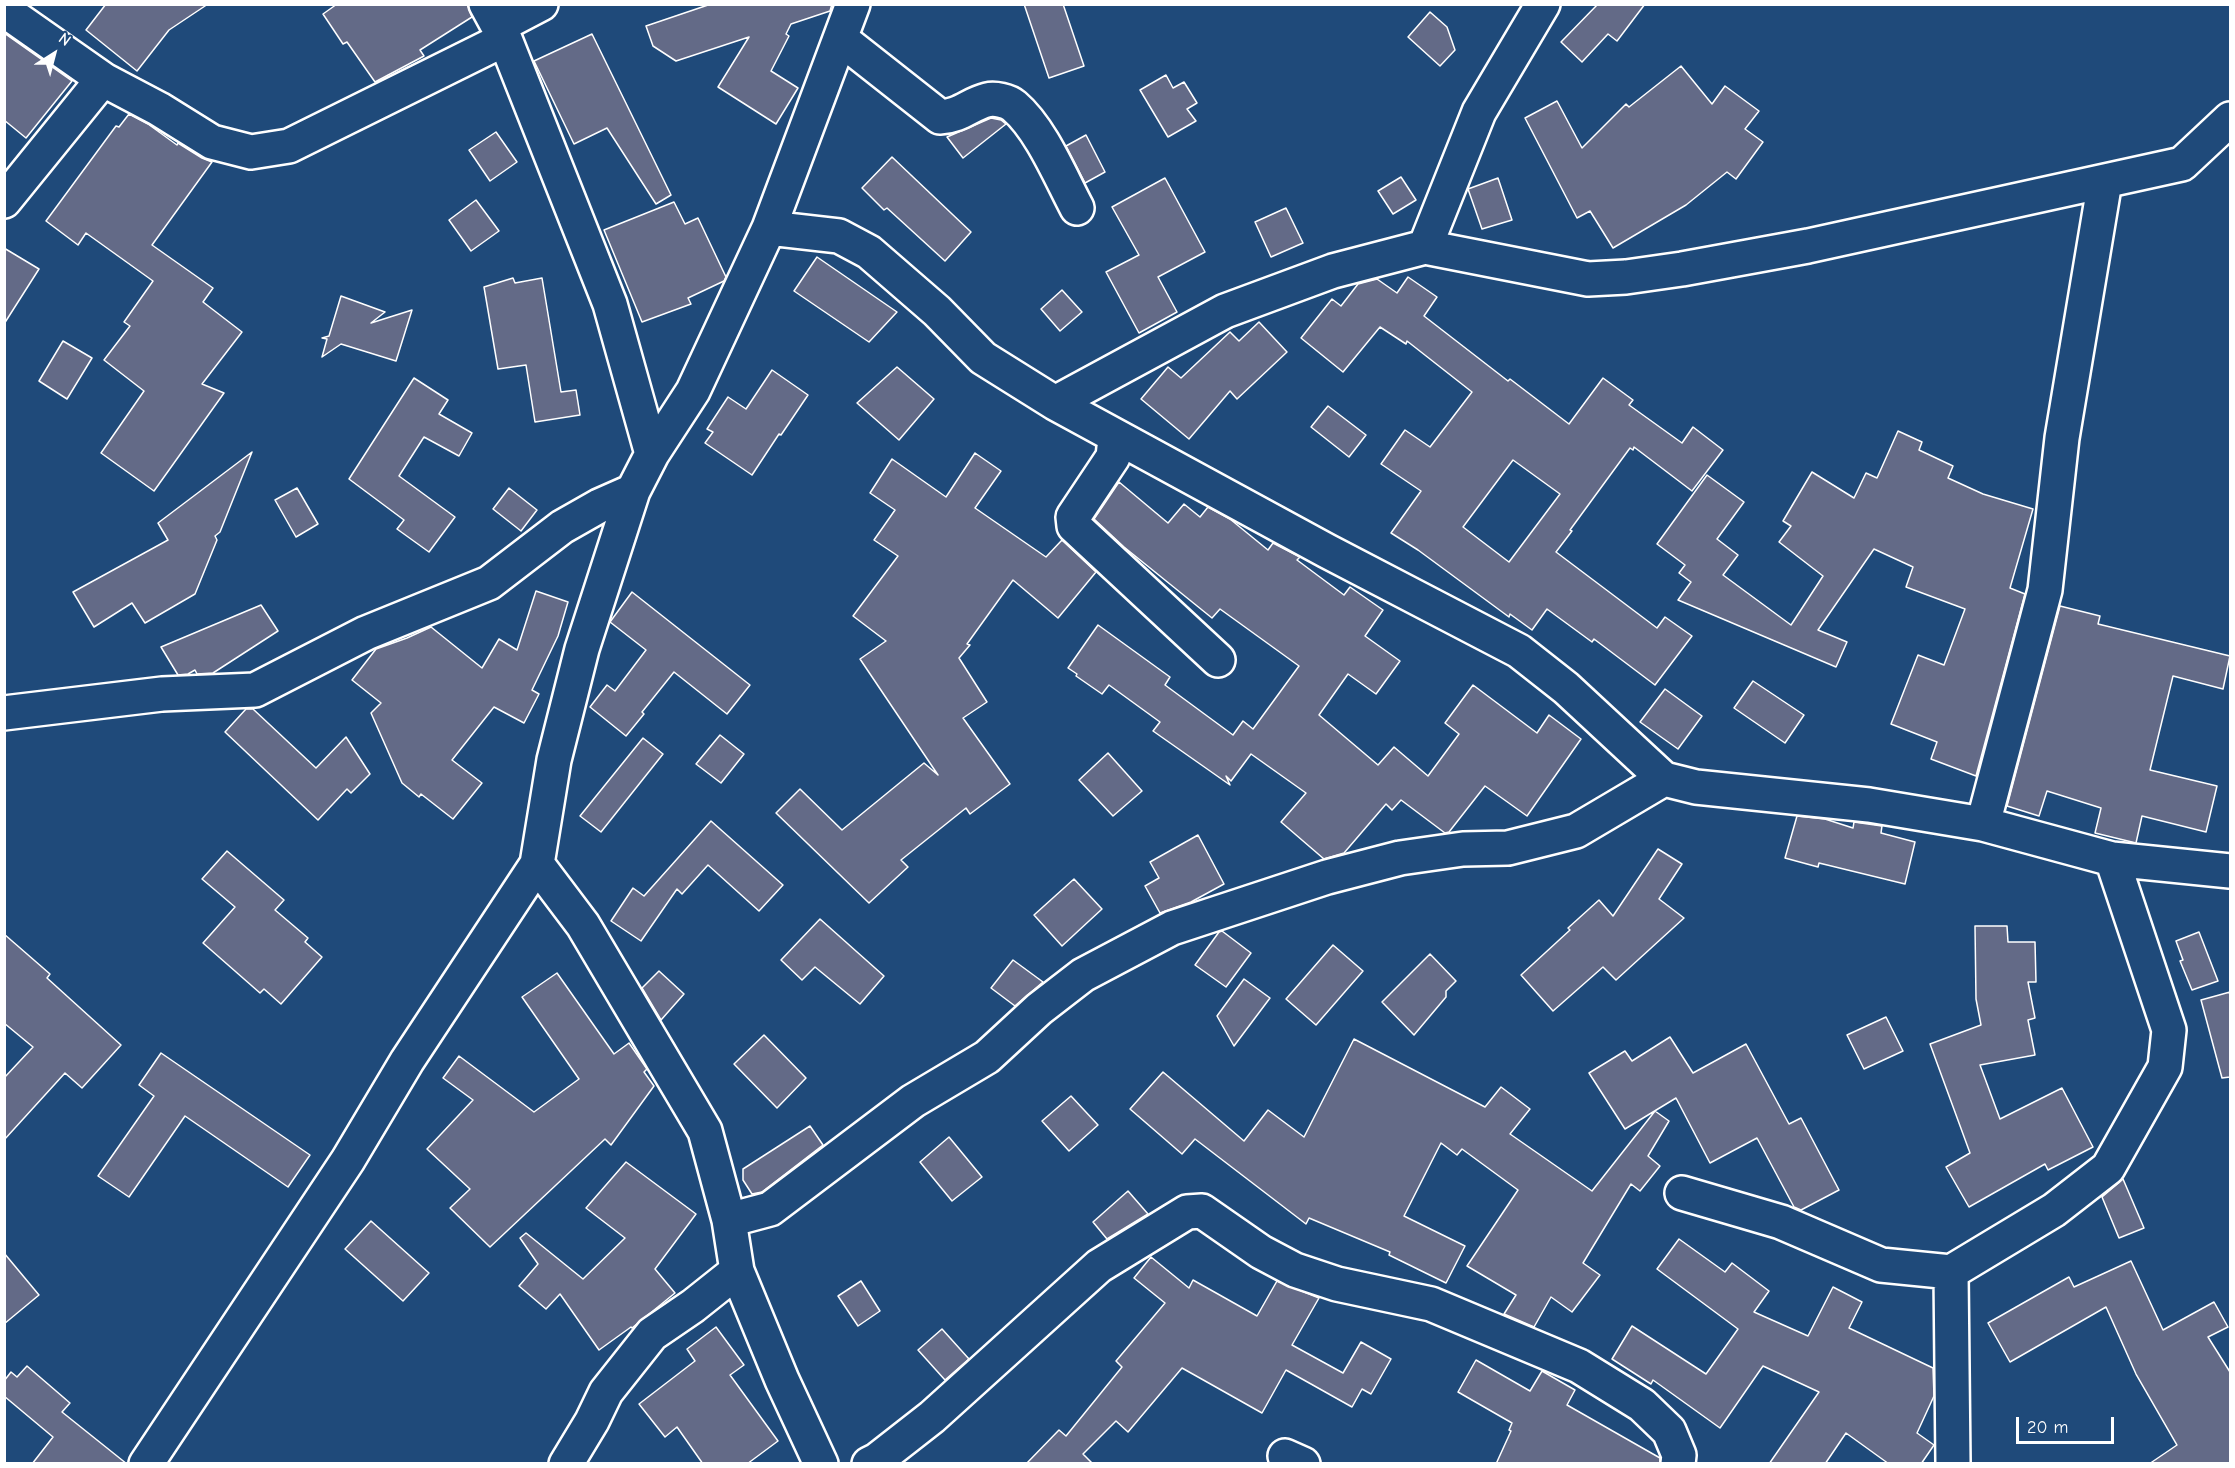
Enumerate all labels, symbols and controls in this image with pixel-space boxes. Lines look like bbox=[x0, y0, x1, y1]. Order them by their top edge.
north arrow bbox=[24, 24, 84, 84]
text: N bbox=[55, 29, 74, 50]
scale bar bbox=[2019, 1405, 2116, 1443]
text: 20 m bbox=[2027, 1417, 2068, 1438]

